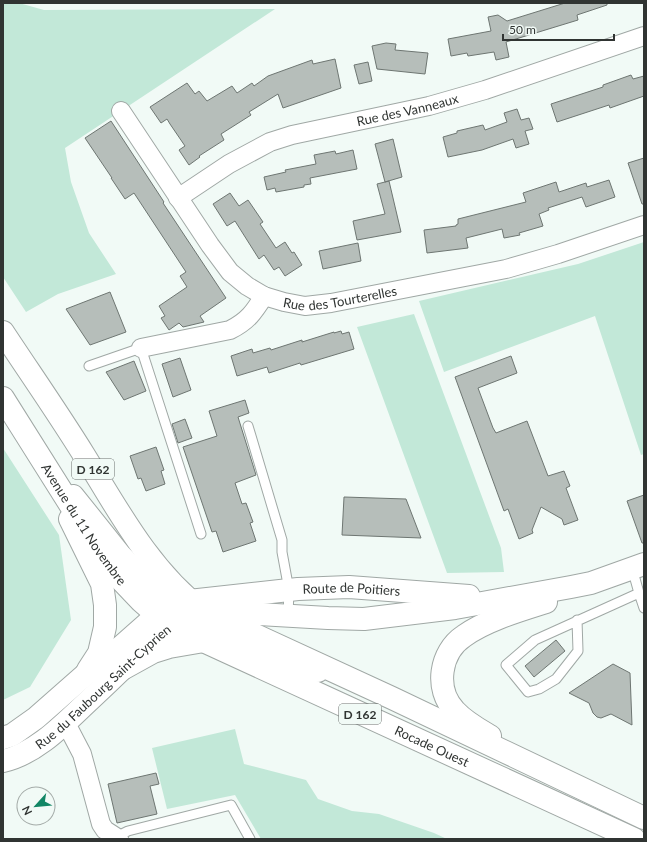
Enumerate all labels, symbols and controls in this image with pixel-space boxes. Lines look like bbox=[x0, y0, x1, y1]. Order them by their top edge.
scale bar bbox=[503, 16, 614, 42]
text: 50 m bbox=[509, 22, 536, 37]
street label: Rue des Vanneaux bbox=[355, 90, 461, 129]
street label: Rue des Tourterelles bbox=[282, 282, 399, 314]
road number: D 162 bbox=[72, 459, 114, 479]
street label: Avenue du 11 Novembre bbox=[38, 460, 130, 589]
street label: Route de Poitiers bbox=[302, 579, 401, 599]
street label: Rue du Faubourg Saint-Cyprien bbox=[32, 621, 174, 752]
road number: D 162 bbox=[339, 704, 381, 724]
street label: Rocade Ouest bbox=[392, 722, 472, 770]
north arrow bbox=[16, 786, 56, 826]
text: N bbox=[19, 804, 34, 817]

